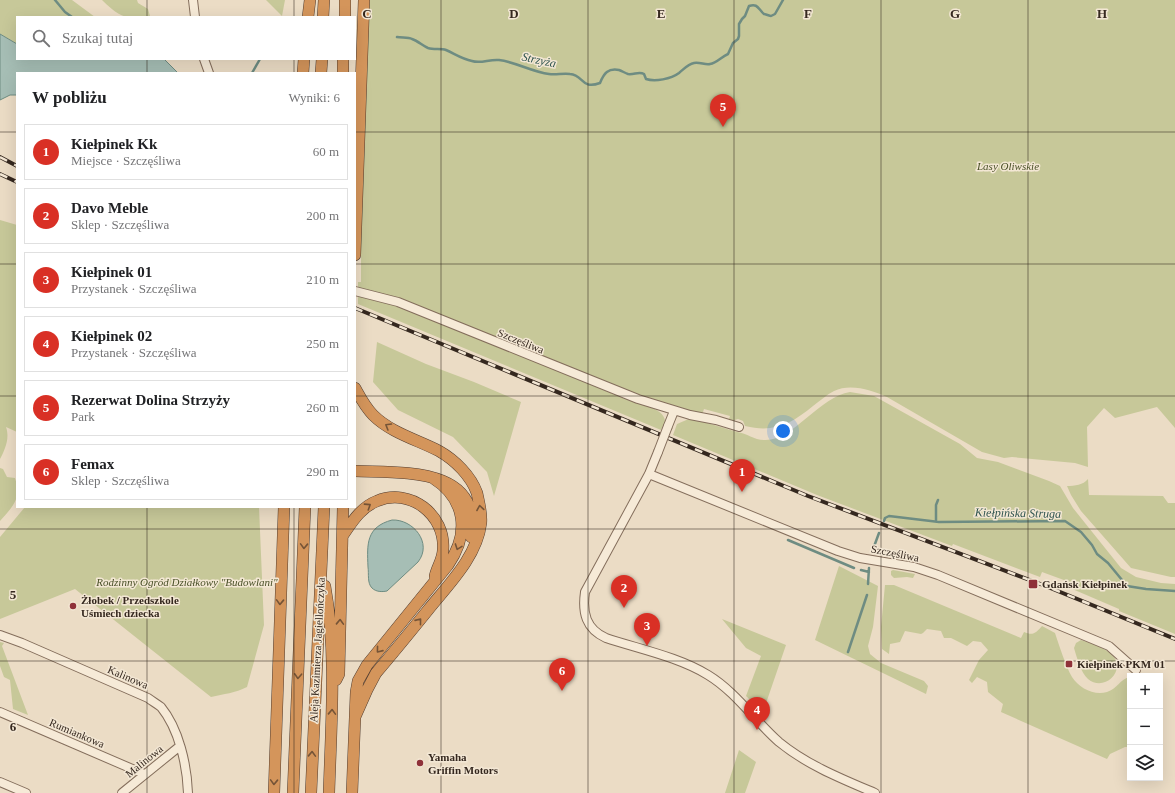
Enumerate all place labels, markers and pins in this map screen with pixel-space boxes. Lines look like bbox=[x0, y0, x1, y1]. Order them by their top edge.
pin: 5 bbox=[710, 94, 736, 127]
pin: 1 bbox=[729, 459, 755, 492]
pin: 2 bbox=[611, 575, 637, 608]
marker: Gdańsk Kiełpinek bbox=[1027, 578, 1039, 590]
place label: Gdańsk Kiełpinek bbox=[1042, 578, 1128, 590]
place label: Żłobek / Przedszkole Uśmiech dziecka bbox=[81, 594, 179, 619]
marker: Żłobek / Przedszkole Uśmiech dziecka bbox=[68, 601, 78, 611]
pin: 3 bbox=[634, 613, 660, 646]
pin: 6 bbox=[549, 658, 575, 691]
place label: Kiełpinek PKM 01 bbox=[1077, 658, 1165, 670]
marker: Kiełpinek PKM 01 bbox=[1064, 659, 1074, 669]
pin: 4 bbox=[744, 697, 770, 730]
place label: Yamaha Griffin Motors bbox=[428, 751, 499, 776]
marker: Yamaha Griffin Motors bbox=[415, 758, 425, 768]

